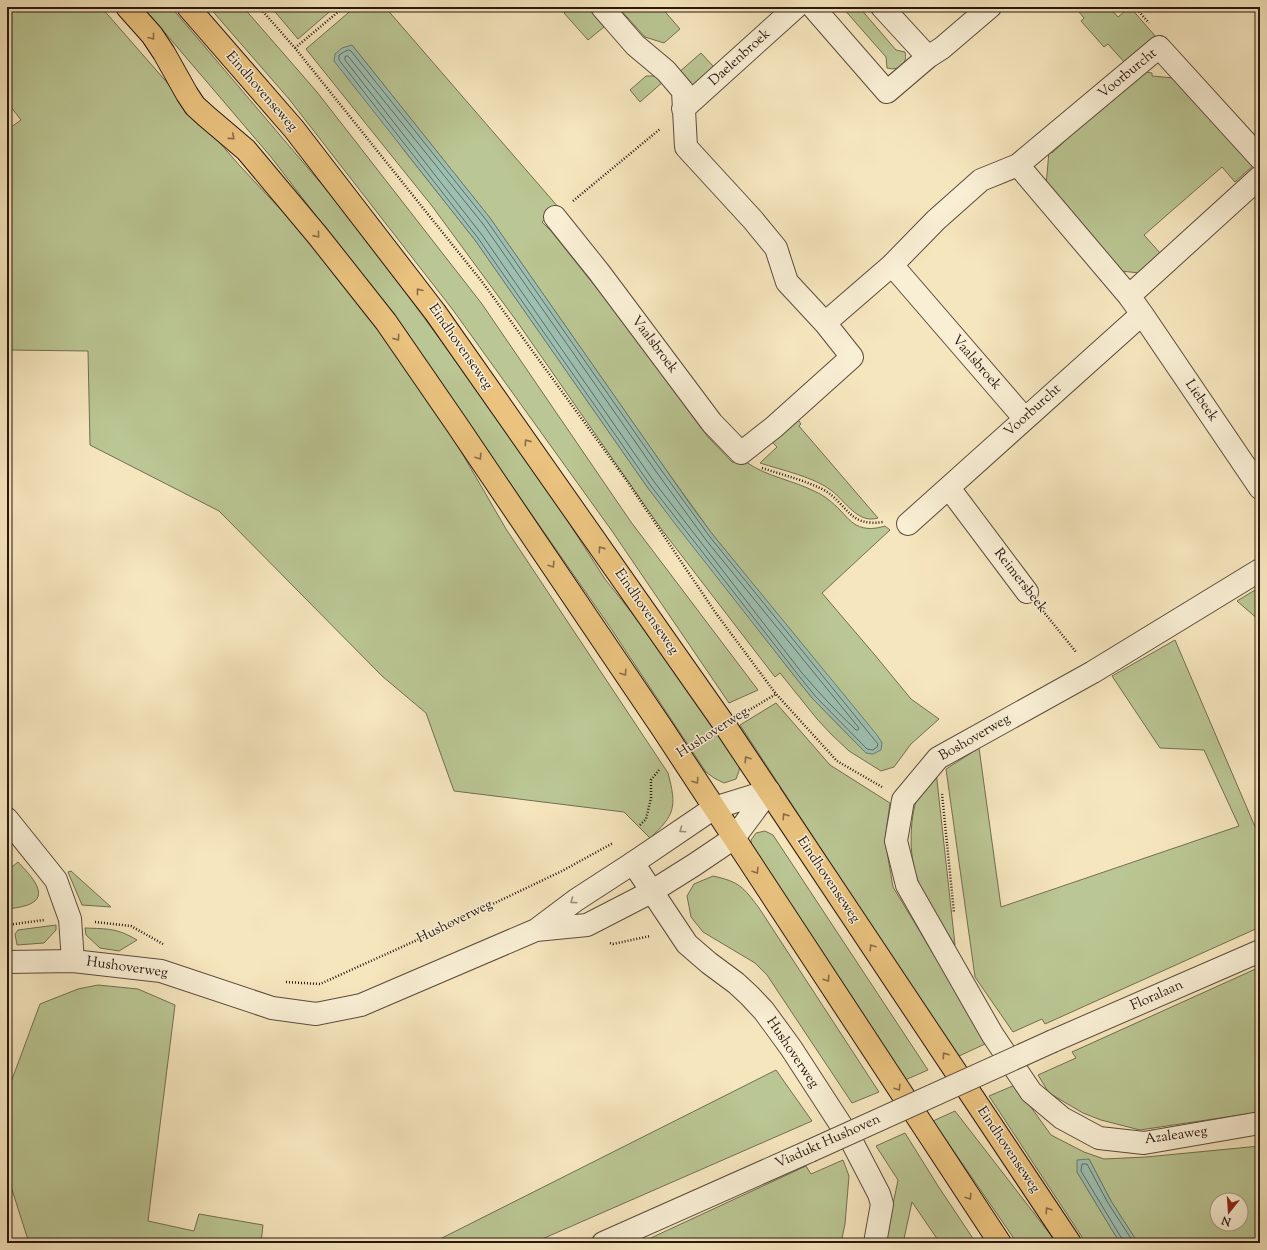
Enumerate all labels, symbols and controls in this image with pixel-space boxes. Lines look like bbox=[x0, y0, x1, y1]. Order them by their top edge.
street label: Daelenbroek bbox=[705, 25, 776, 91]
one-way arrow bbox=[147, 32, 154, 39]
street label: Voorburcht bbox=[1094, 44, 1162, 104]
street label: Eindhovenseweg bbox=[220, 47, 302, 137]
one-way arrow bbox=[227, 133, 235, 140]
one-way arrow bbox=[312, 231, 319, 238]
one-way arrow bbox=[416, 288, 423, 295]
street label: Eindhovenseweg bbox=[423, 300, 497, 394]
street label: Vaalsbroek bbox=[626, 312, 682, 378]
street label: Vaalsbroek bbox=[946, 331, 1006, 395]
one-way arrow bbox=[392, 333, 399, 340]
street label: Liebeek bbox=[1180, 376, 1223, 426]
street label: Voorburcht bbox=[1000, 380, 1066, 442]
one-way arrow bbox=[525, 440, 532, 447]
one-way arrow bbox=[474, 453, 482, 460]
street label: Reimersbeek bbox=[988, 545, 1052, 618]
one-way arrow bbox=[599, 546, 606, 553]
one-way arrow bbox=[547, 561, 555, 568]
street label: Eindhovenseweg bbox=[609, 565, 683, 659]
one-way arrow bbox=[620, 668, 627, 675]
street label: Hushoverweg bbox=[673, 702, 753, 764]
street label: Boshoverweg bbox=[936, 709, 1015, 767]
one-way arrow bbox=[744, 756, 752, 763]
one-way arrow bbox=[691, 777, 699, 784]
one-way arrow bbox=[782, 813, 790, 820]
one-way arrow bbox=[679, 825, 686, 833]
street label: Eindhovenseweg bbox=[792, 833, 865, 927]
one-way arrow bbox=[751, 866, 758, 873]
street label: Hushoverweg bbox=[414, 895, 496, 949]
one-way arrow bbox=[571, 897, 578, 904]
one-way arrow bbox=[870, 945, 877, 952]
street label: Hushoverweg bbox=[85, 952, 169, 984]
one-way arrow bbox=[822, 975, 830, 982]
street label: Floralaan bbox=[1127, 975, 1187, 1017]
street label: Hushoverweg bbox=[761, 1013, 823, 1093]
one-way arrow bbox=[943, 1053, 950, 1060]
one-way arrow bbox=[893, 1084, 901, 1091]
street label: Eindhovenseweg bbox=[972, 1103, 1045, 1197]
street label: Viadukt Hushoven bbox=[772, 1110, 884, 1174]
street label: Azaleaweg bbox=[1143, 1122, 1209, 1150]
north arrow bbox=[1209, 1192, 1249, 1232]
one-way arrow bbox=[965, 1193, 972, 1200]
one-way arrow bbox=[1046, 1208, 1053, 1215]
text: N bbox=[1220, 1212, 1234, 1230]

